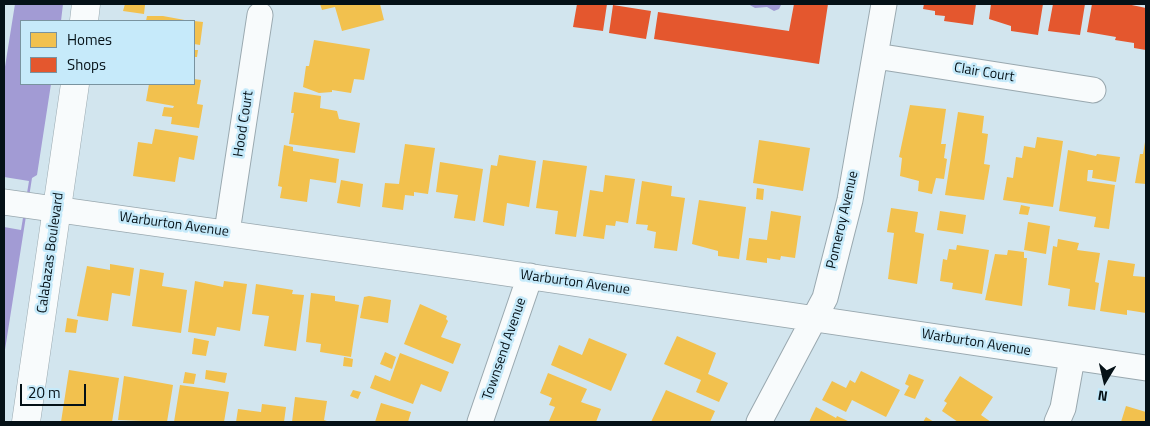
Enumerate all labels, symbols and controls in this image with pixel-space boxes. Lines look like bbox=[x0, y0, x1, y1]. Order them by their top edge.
legend bbox=[20, 20, 195, 85]
text: Homes bbox=[67, 28, 112, 51]
text: Shops bbox=[67, 53, 106, 76]
street label: Clair Court bbox=[953, 60, 1015, 86]
street label: Hood Court bbox=[230, 90, 258, 158]
street label: Pomeroy Avenue bbox=[824, 169, 862, 271]
street label: Calabazas Boulevard bbox=[34, 192, 68, 314]
street label: Warburton Avenue bbox=[118, 209, 230, 241]
street label: Warburton Avenue bbox=[519, 267, 631, 299]
street label: Townsend Avenue bbox=[480, 296, 530, 402]
street label: Warburton Avenue bbox=[920, 326, 1032, 360]
north arrow bbox=[1080, 356, 1130, 406]
scale bar bbox=[22, 374, 89, 406]
text: 20 m bbox=[28, 381, 61, 404]
text: N bbox=[1096, 385, 1109, 407]

